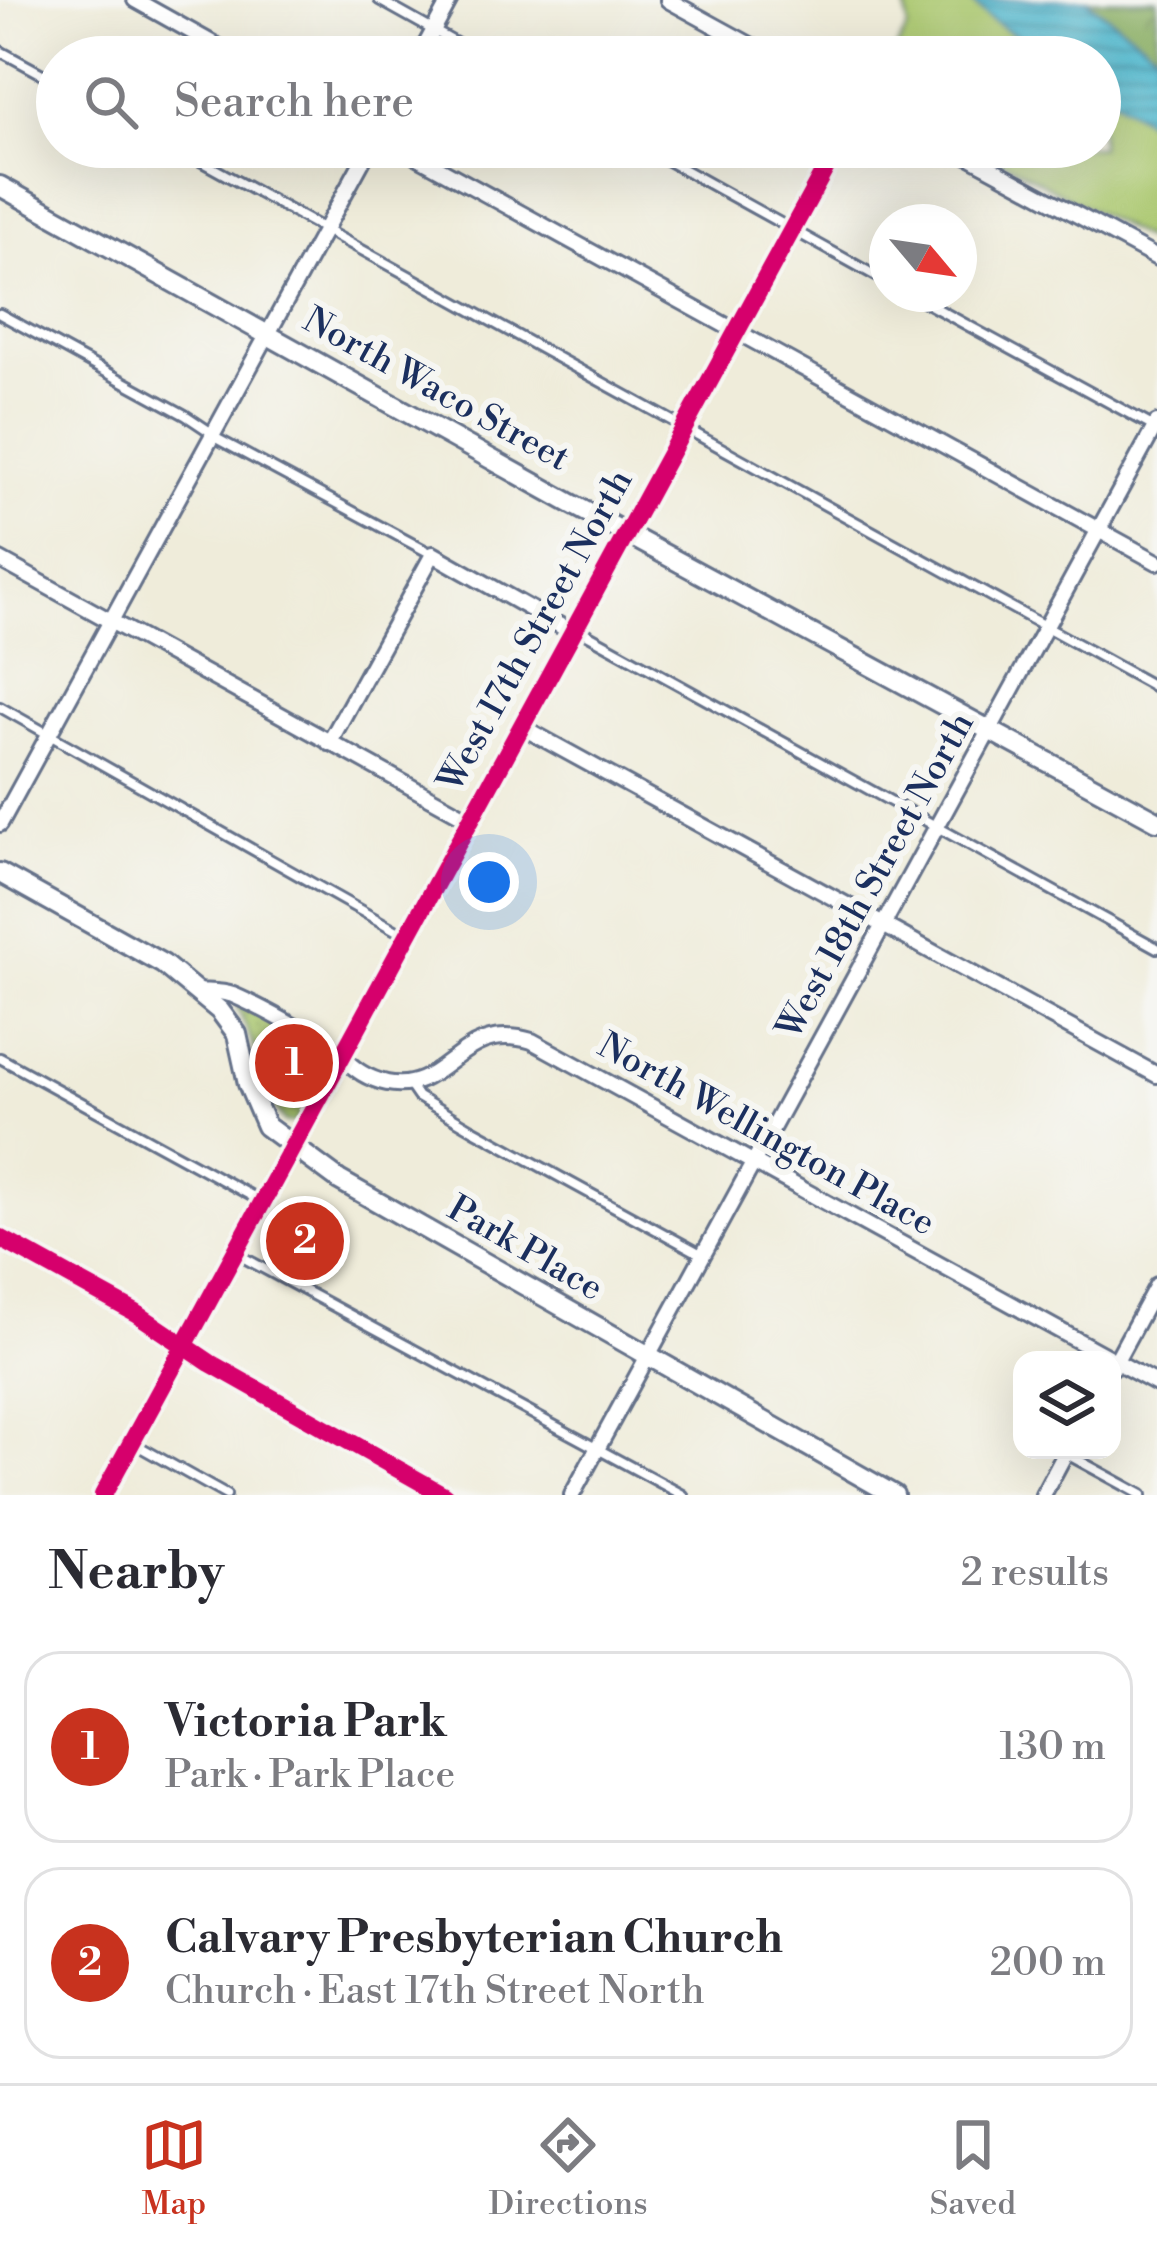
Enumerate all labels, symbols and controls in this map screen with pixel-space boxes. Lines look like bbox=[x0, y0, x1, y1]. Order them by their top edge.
search box bbox=[36, 36, 1121, 168]
icon: search bbox=[78, 69, 144, 135]
text: Search here bbox=[174, 74, 414, 131]
north arrow bbox=[869, 204, 977, 312]
street label: North Waco Street bbox=[295, 298, 577, 482]
street label: West 17th Street North bbox=[428, 462, 643, 801]
street label: West 18th Street North bbox=[767, 705, 985, 1048]
your location bbox=[459, 852, 519, 912]
pin: 1 bbox=[255, 1018, 333, 1108]
street label: North Wellington Place bbox=[590, 1024, 942, 1246]
street label: Park Place bbox=[439, 1186, 611, 1312]
pin: 2 bbox=[266, 1196, 344, 1286]
map controls bbox=[1013, 1351, 1121, 1459]
button: layers bbox=[1013, 1351, 1121, 1459]
text: Nearby bbox=[48, 1541, 224, 1605]
text: 2 results bbox=[961, 1549, 1109, 1598]
text: Victoria Park bbox=[165, 1694, 447, 1751]
text: 1 bbox=[81, 1723, 99, 1772]
text: 130 m bbox=[1000, 1723, 1106, 1772]
text: Park · Park Place bbox=[165, 1751, 455, 1800]
text: Calvary Presbyterian Church bbox=[165, 1910, 783, 1967]
text: 2 bbox=[78, 1939, 102, 1988]
text: 200 m bbox=[990, 1939, 1106, 1988]
text: Church · East 17th Street North bbox=[165, 1967, 705, 2016]
tab: Map bbox=[141, 2112, 207, 2225]
tab: Directions bbox=[489, 2112, 648, 2225]
tab: Saved bbox=[929, 2112, 1016, 2225]

